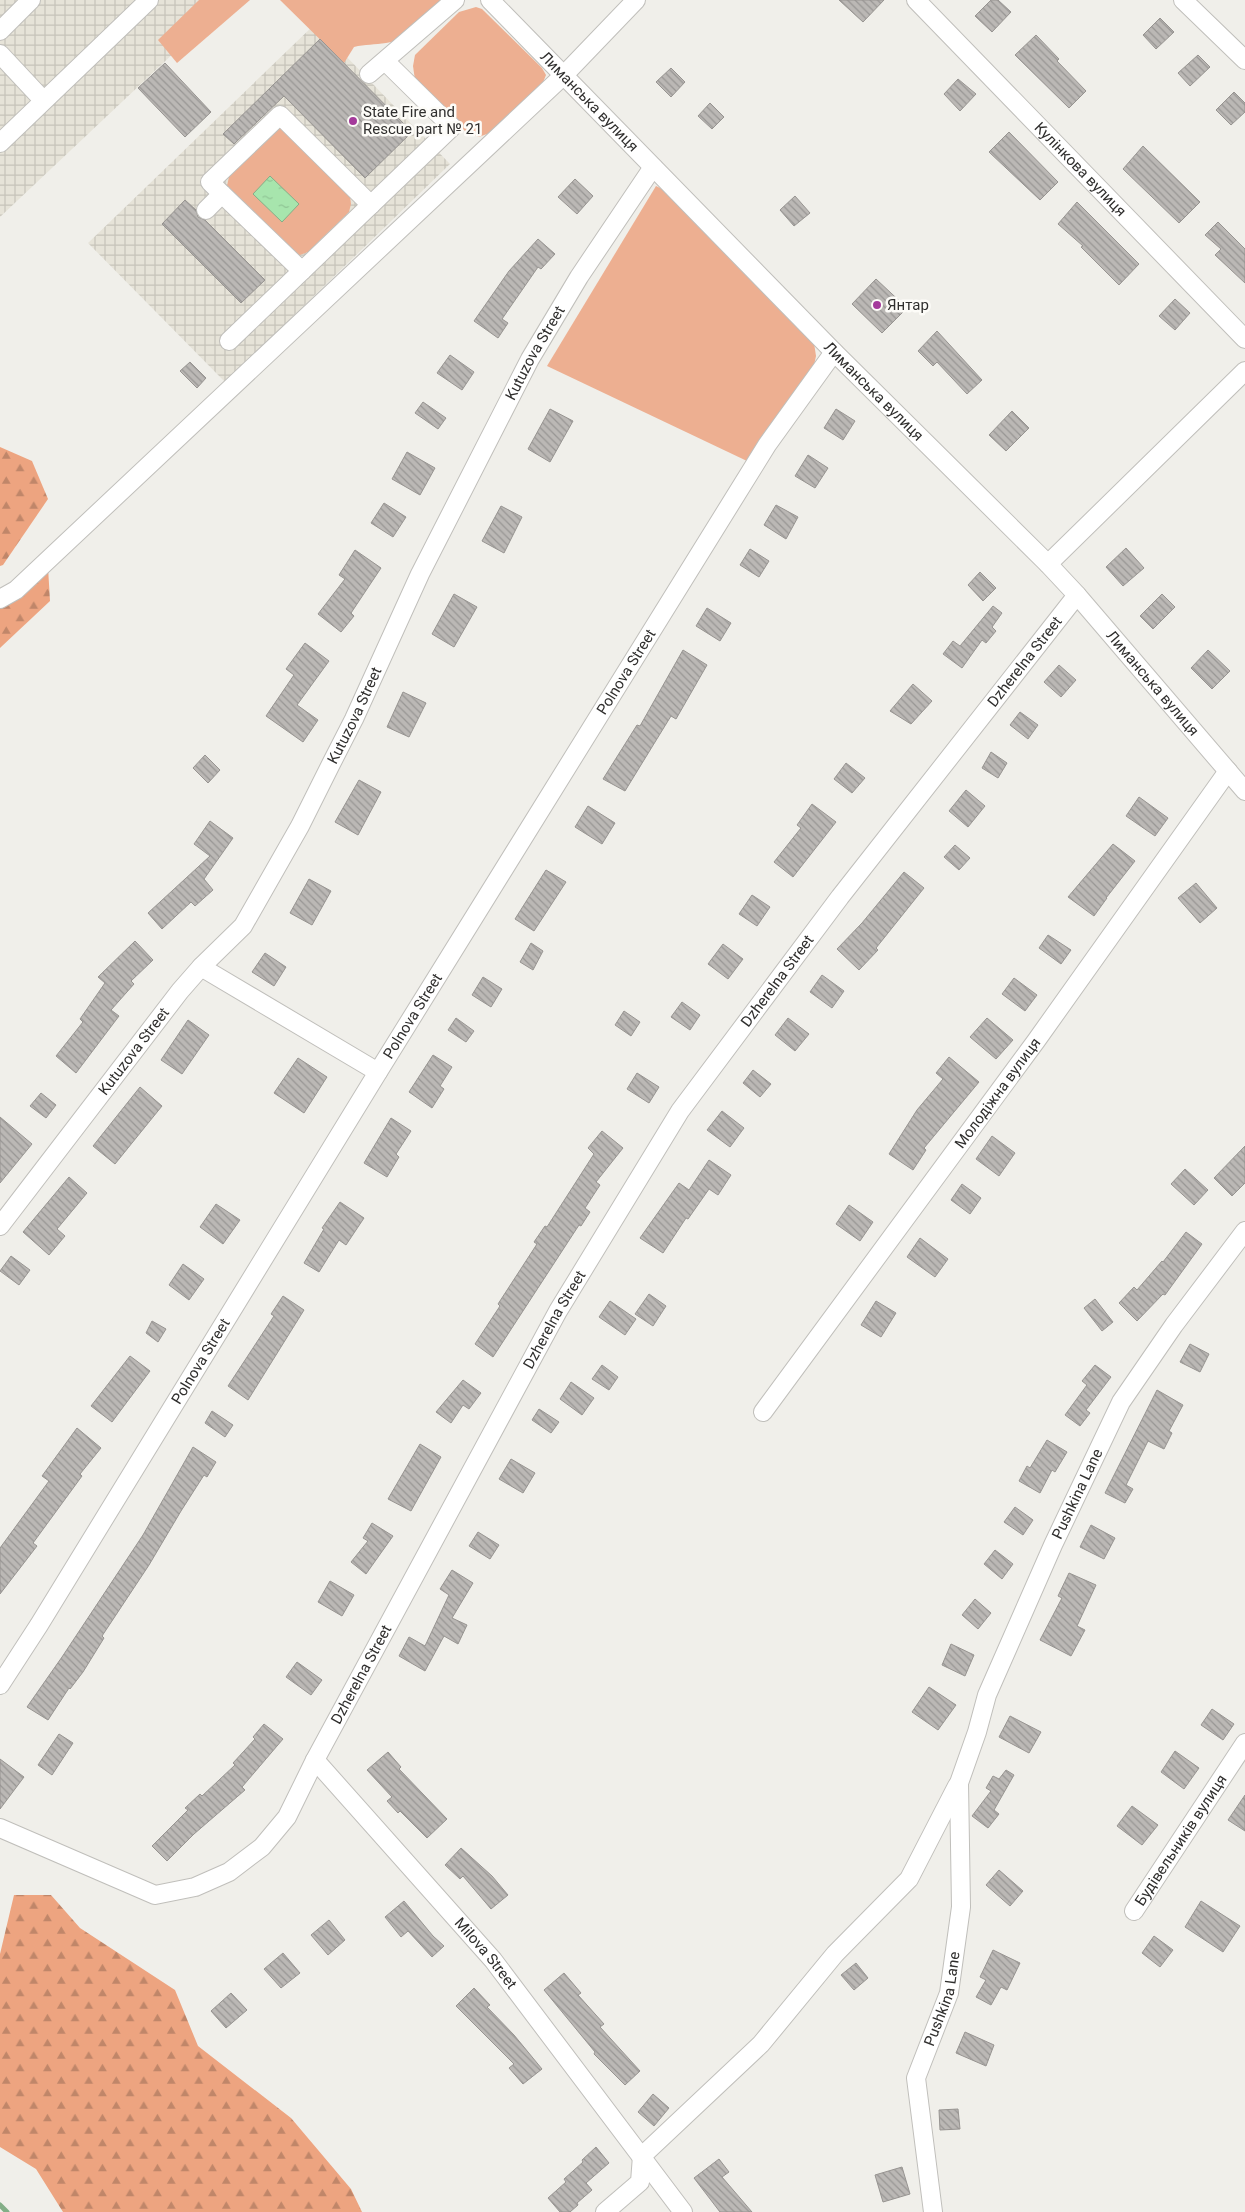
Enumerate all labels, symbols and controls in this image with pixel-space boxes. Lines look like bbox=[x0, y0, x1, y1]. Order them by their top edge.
street label: Лиманська вулиця bbox=[536, 48, 642, 155]
place label: State Fire and Rescue part № 21 bbox=[363, 103, 482, 138]
marker: State Fire and Rescue part № 21 bbox=[347, 115, 359, 127]
street label: Кулінкова вулиця bbox=[1031, 119, 1130, 220]
place label: Янтар bbox=[887, 296, 929, 314]
marker: Янтар bbox=[871, 299, 883, 311]
street label: Kutuzova Street bbox=[501, 303, 569, 403]
street label: Лиманська вулиця bbox=[820, 338, 927, 445]
street label: Dzherelna Street bbox=[984, 613, 1066, 710]
street label: Polnova Street bbox=[593, 626, 659, 718]
street label: Лиманська вулиця bbox=[1102, 627, 1203, 740]
street label: Kutuzova Street bbox=[324, 664, 385, 767]
street label: Dzherelna Street bbox=[737, 931, 817, 1030]
street label: Polnova Street bbox=[379, 970, 446, 1062]
street label: Kutuzova Street bbox=[95, 1004, 173, 1099]
street label: Молодіжна вулиця bbox=[951, 1034, 1044, 1152]
street label: Dzherelna Street bbox=[519, 1267, 590, 1372]
street label: Polnova Street bbox=[168, 1315, 234, 1407]
street label: Pushkina Lane bbox=[1048, 1446, 1106, 1542]
street label: Dzherelna Street bbox=[327, 1622, 395, 1727]
street label: Будівельників вулиця bbox=[1131, 1771, 1231, 1909]
street label: Milova Street bbox=[451, 1914, 521, 1993]
street label: Pushkina Lane bbox=[920, 1950, 964, 2049]

